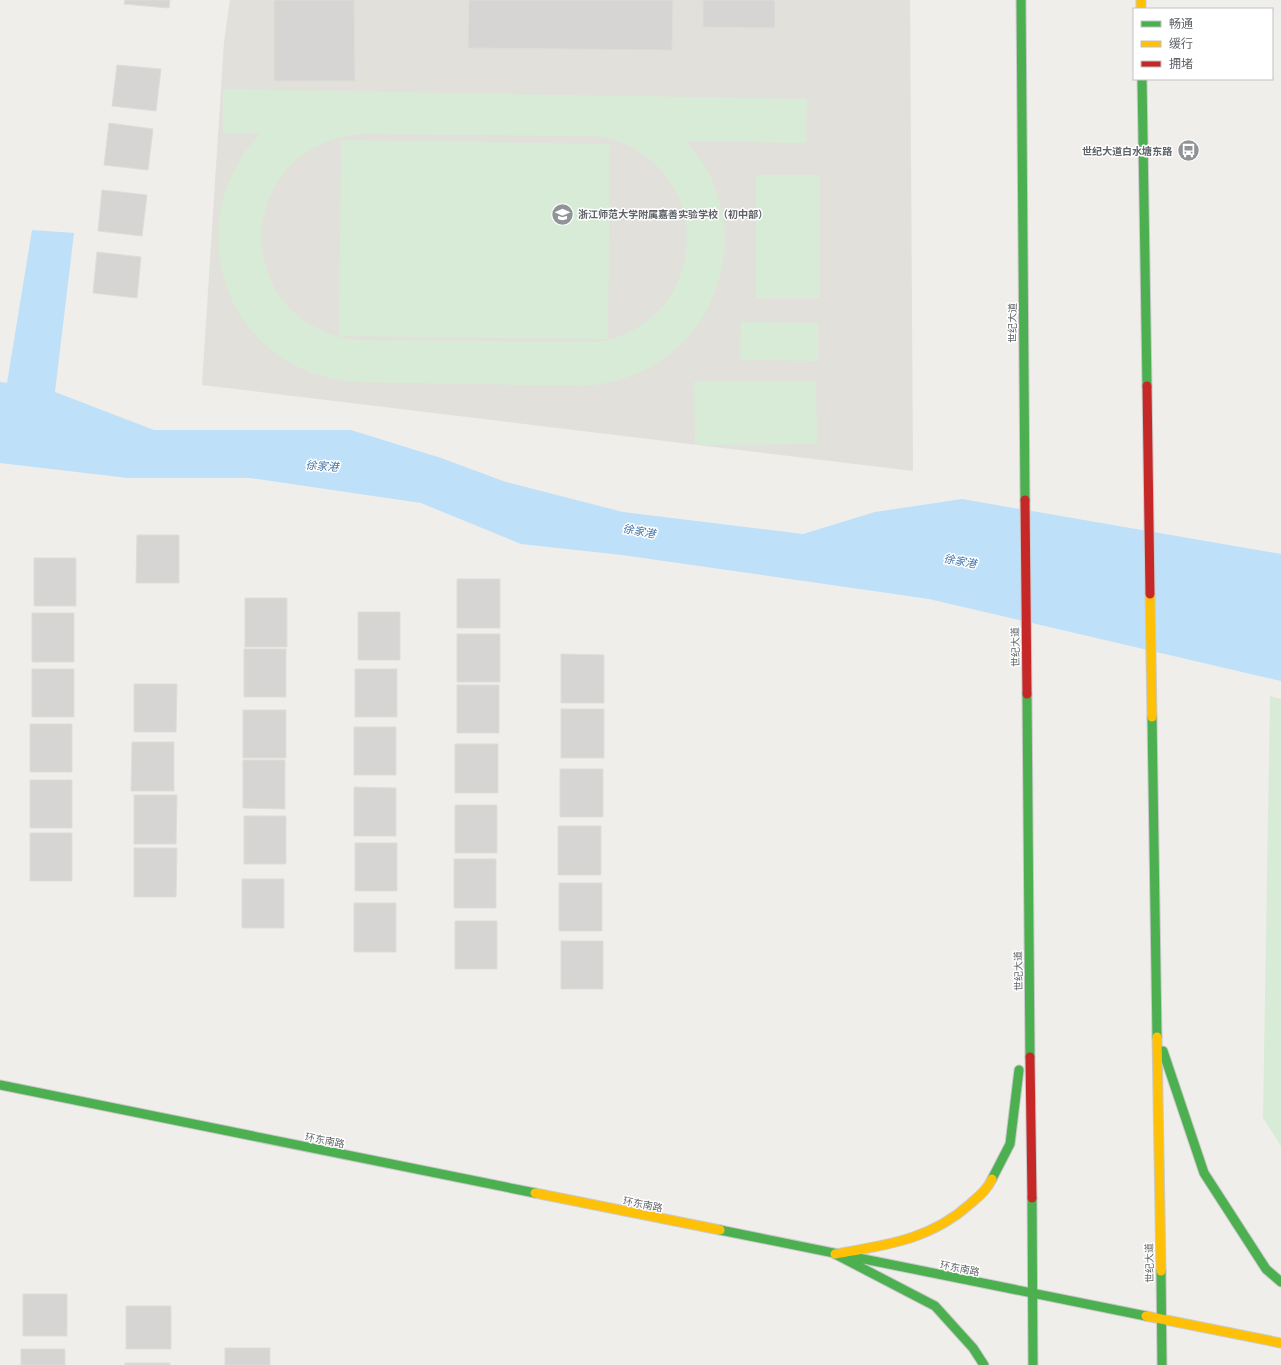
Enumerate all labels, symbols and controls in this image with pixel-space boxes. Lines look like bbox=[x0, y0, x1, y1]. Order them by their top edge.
legend bbox=[1133, 8, 1273, 80]
text: 畅通 bbox=[1169, 17, 1193, 31]
text: 缓行 bbox=[1169, 37, 1193, 51]
text: 拥堵 bbox=[1169, 57, 1193, 71]
bus stop icon: 世纪大道白水塘东路 bbox=[1175, 138, 1201, 164]
place label: 世纪大道白水塘东路 bbox=[1082, 145, 1173, 157]
school or university icon: 浙江师范大学附属嘉善实验学校（初中部） bbox=[549, 201, 575, 227]
place label: 浙江师范大学附属嘉善实验学校（初中部） bbox=[578, 208, 768, 220]
street label: 世纪大道 bbox=[1007, 303, 1018, 343]
water label: 徐家港 bbox=[305, 459, 341, 473]
water label: 徐家港 bbox=[622, 522, 658, 540]
water label: 徐家港 bbox=[943, 552, 979, 570]
street label: 世纪大道 bbox=[1010, 627, 1021, 667]
street label: 世纪大道 bbox=[1013, 951, 1024, 991]
street label: 环东南路 bbox=[304, 1131, 346, 1150]
street label: 环东南路 bbox=[622, 1195, 664, 1214]
street label: 世纪大道 bbox=[1144, 1243, 1155, 1283]
street label: 环东南路 bbox=[939, 1259, 981, 1278]

